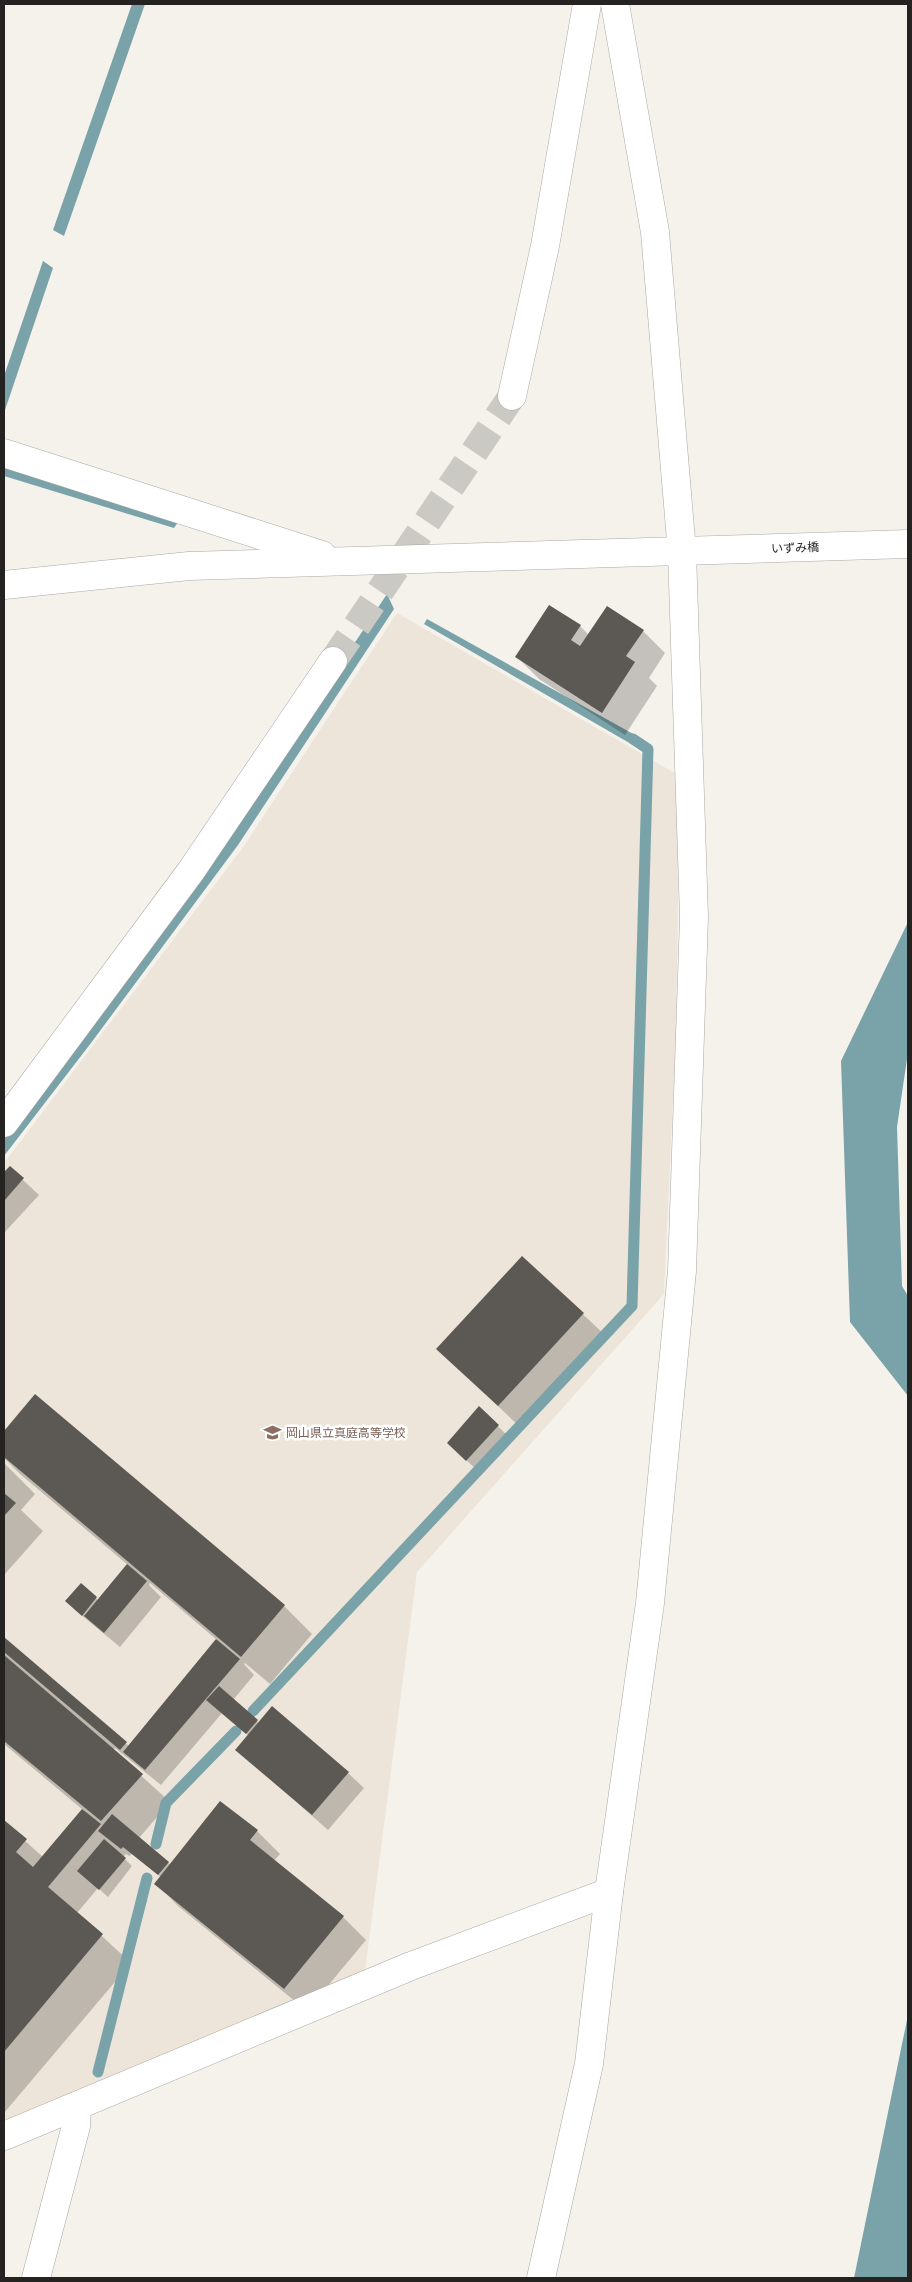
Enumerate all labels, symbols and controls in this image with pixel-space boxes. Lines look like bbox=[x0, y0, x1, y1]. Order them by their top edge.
street label: いずみ橋 bbox=[771, 540, 819, 556]
school or university icon: 岡山県立真庭高等学校 bbox=[262, 1423, 282, 1443]
place label: 岡山県立真庭高等学校 bbox=[286, 1426, 406, 1440]

